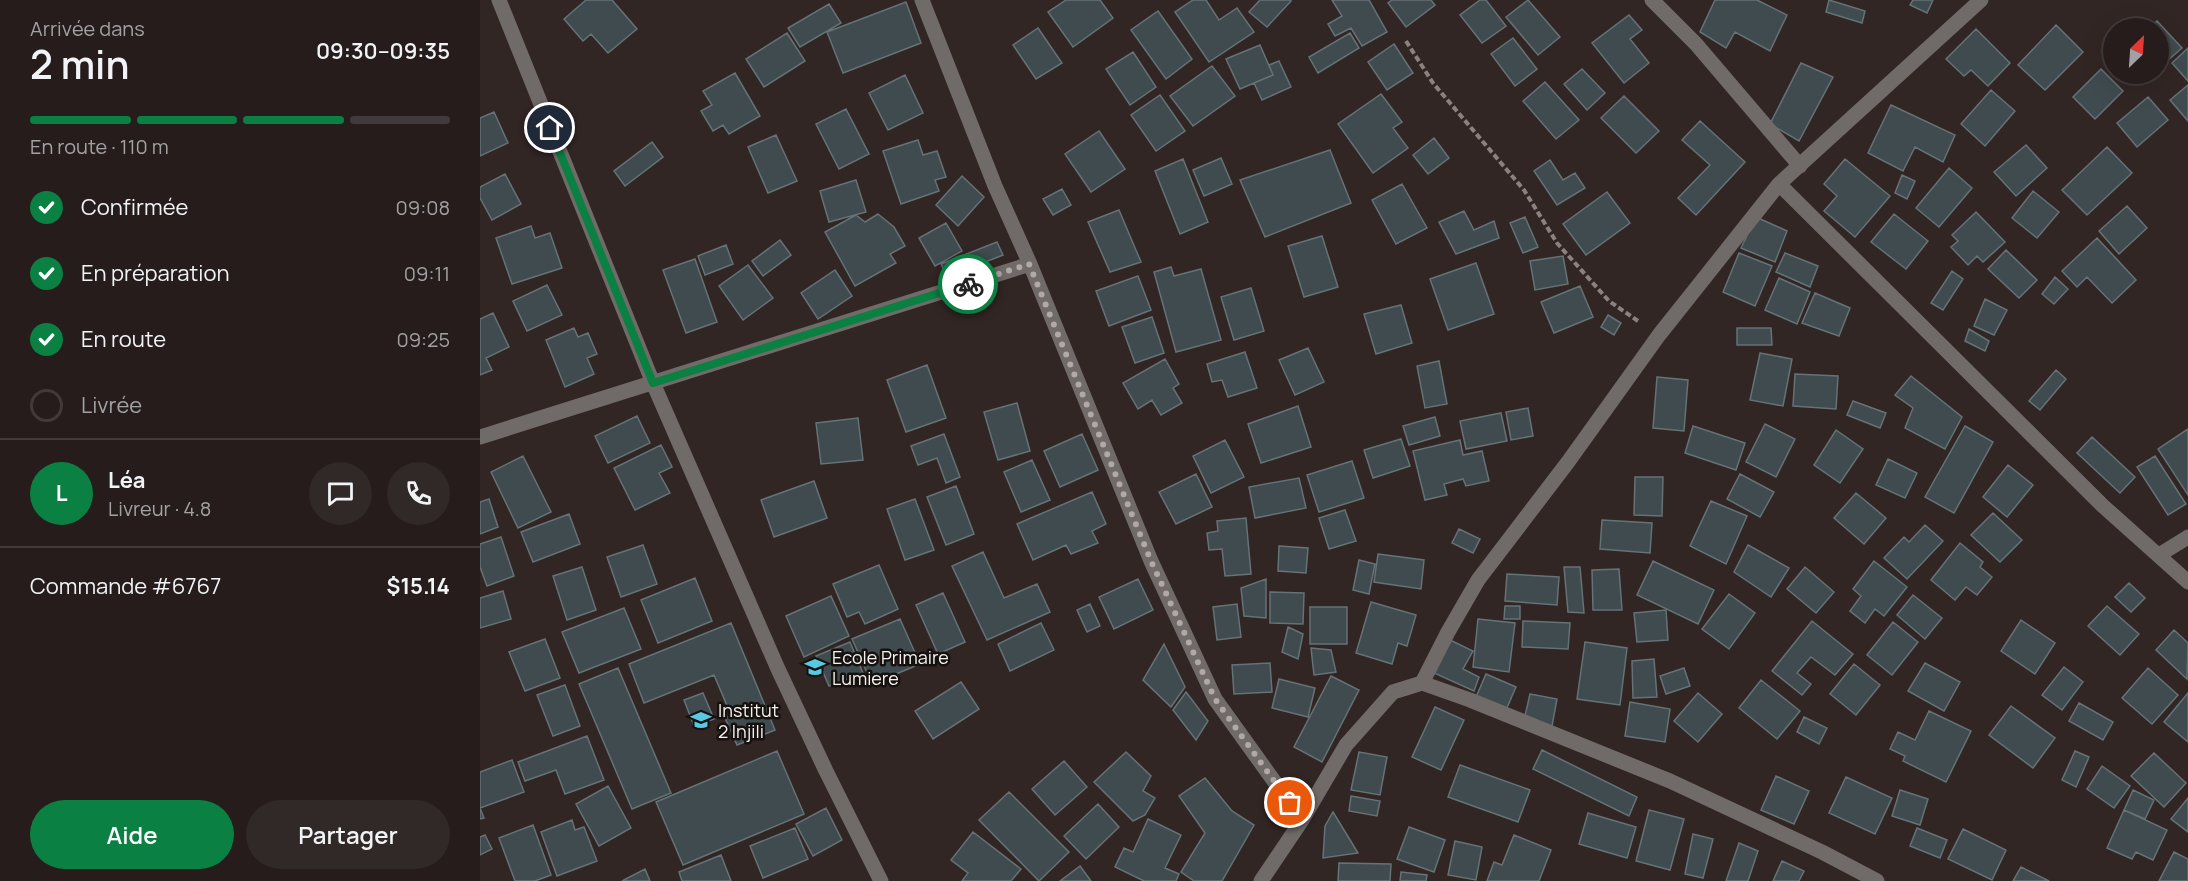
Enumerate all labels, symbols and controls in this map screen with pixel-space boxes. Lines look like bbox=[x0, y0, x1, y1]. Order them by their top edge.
text: Arrivée dans bbox=[30, 15, 145, 42]
north arrow bbox=[2103, 18, 2169, 84]
map controls bbox=[2103, 18, 2169, 84]
text: 09:30–09:35 bbox=[316, 36, 450, 66]
text: 2 min bbox=[30, 37, 129, 91]
pin bbox=[524, 102, 575, 153]
icon: home bbox=[533, 111, 566, 144]
text: En route · 110 m bbox=[30, 133, 169, 160]
icon: check bbox=[30, 191, 63, 224]
text: Confirmée bbox=[81, 192, 188, 222]
text: 09:08 bbox=[396, 194, 450, 221]
courier bbox=[938, 254, 998, 314]
icon: check bbox=[30, 257, 63, 290]
text: En préparation bbox=[81, 258, 229, 288]
text: 09:11 bbox=[404, 260, 450, 287]
icon: bike bbox=[952, 268, 985, 301]
icon: check bbox=[30, 323, 63, 356]
text: En route bbox=[81, 324, 166, 354]
text: 09:25 bbox=[396, 326, 450, 353]
text: Livrée bbox=[81, 390, 142, 420]
button: chat bbox=[309, 462, 372, 525]
button: phone bbox=[387, 462, 450, 525]
text: Léa bbox=[108, 465, 145, 495]
text: L bbox=[56, 478, 67, 508]
text: Livreur · 4.8 bbox=[108, 495, 211, 522]
text: Commande #6767 bbox=[30, 571, 221, 601]
text: $15.14 bbox=[387, 571, 450, 601]
place label: Ecole Primaire Lumiere bbox=[832, 645, 949, 690]
school or university icon: Ecole Primaire Lumiere bbox=[803, 655, 827, 679]
place label: Institut 2 Injili bbox=[718, 698, 779, 743]
school or university icon: Institut 2 Injili bbox=[689, 708, 713, 732]
pin bbox=[1264, 777, 1315, 828]
icon: bag bbox=[1273, 786, 1306, 819]
button: Aide bbox=[30, 800, 234, 869]
button: Partager bbox=[246, 800, 450, 869]

